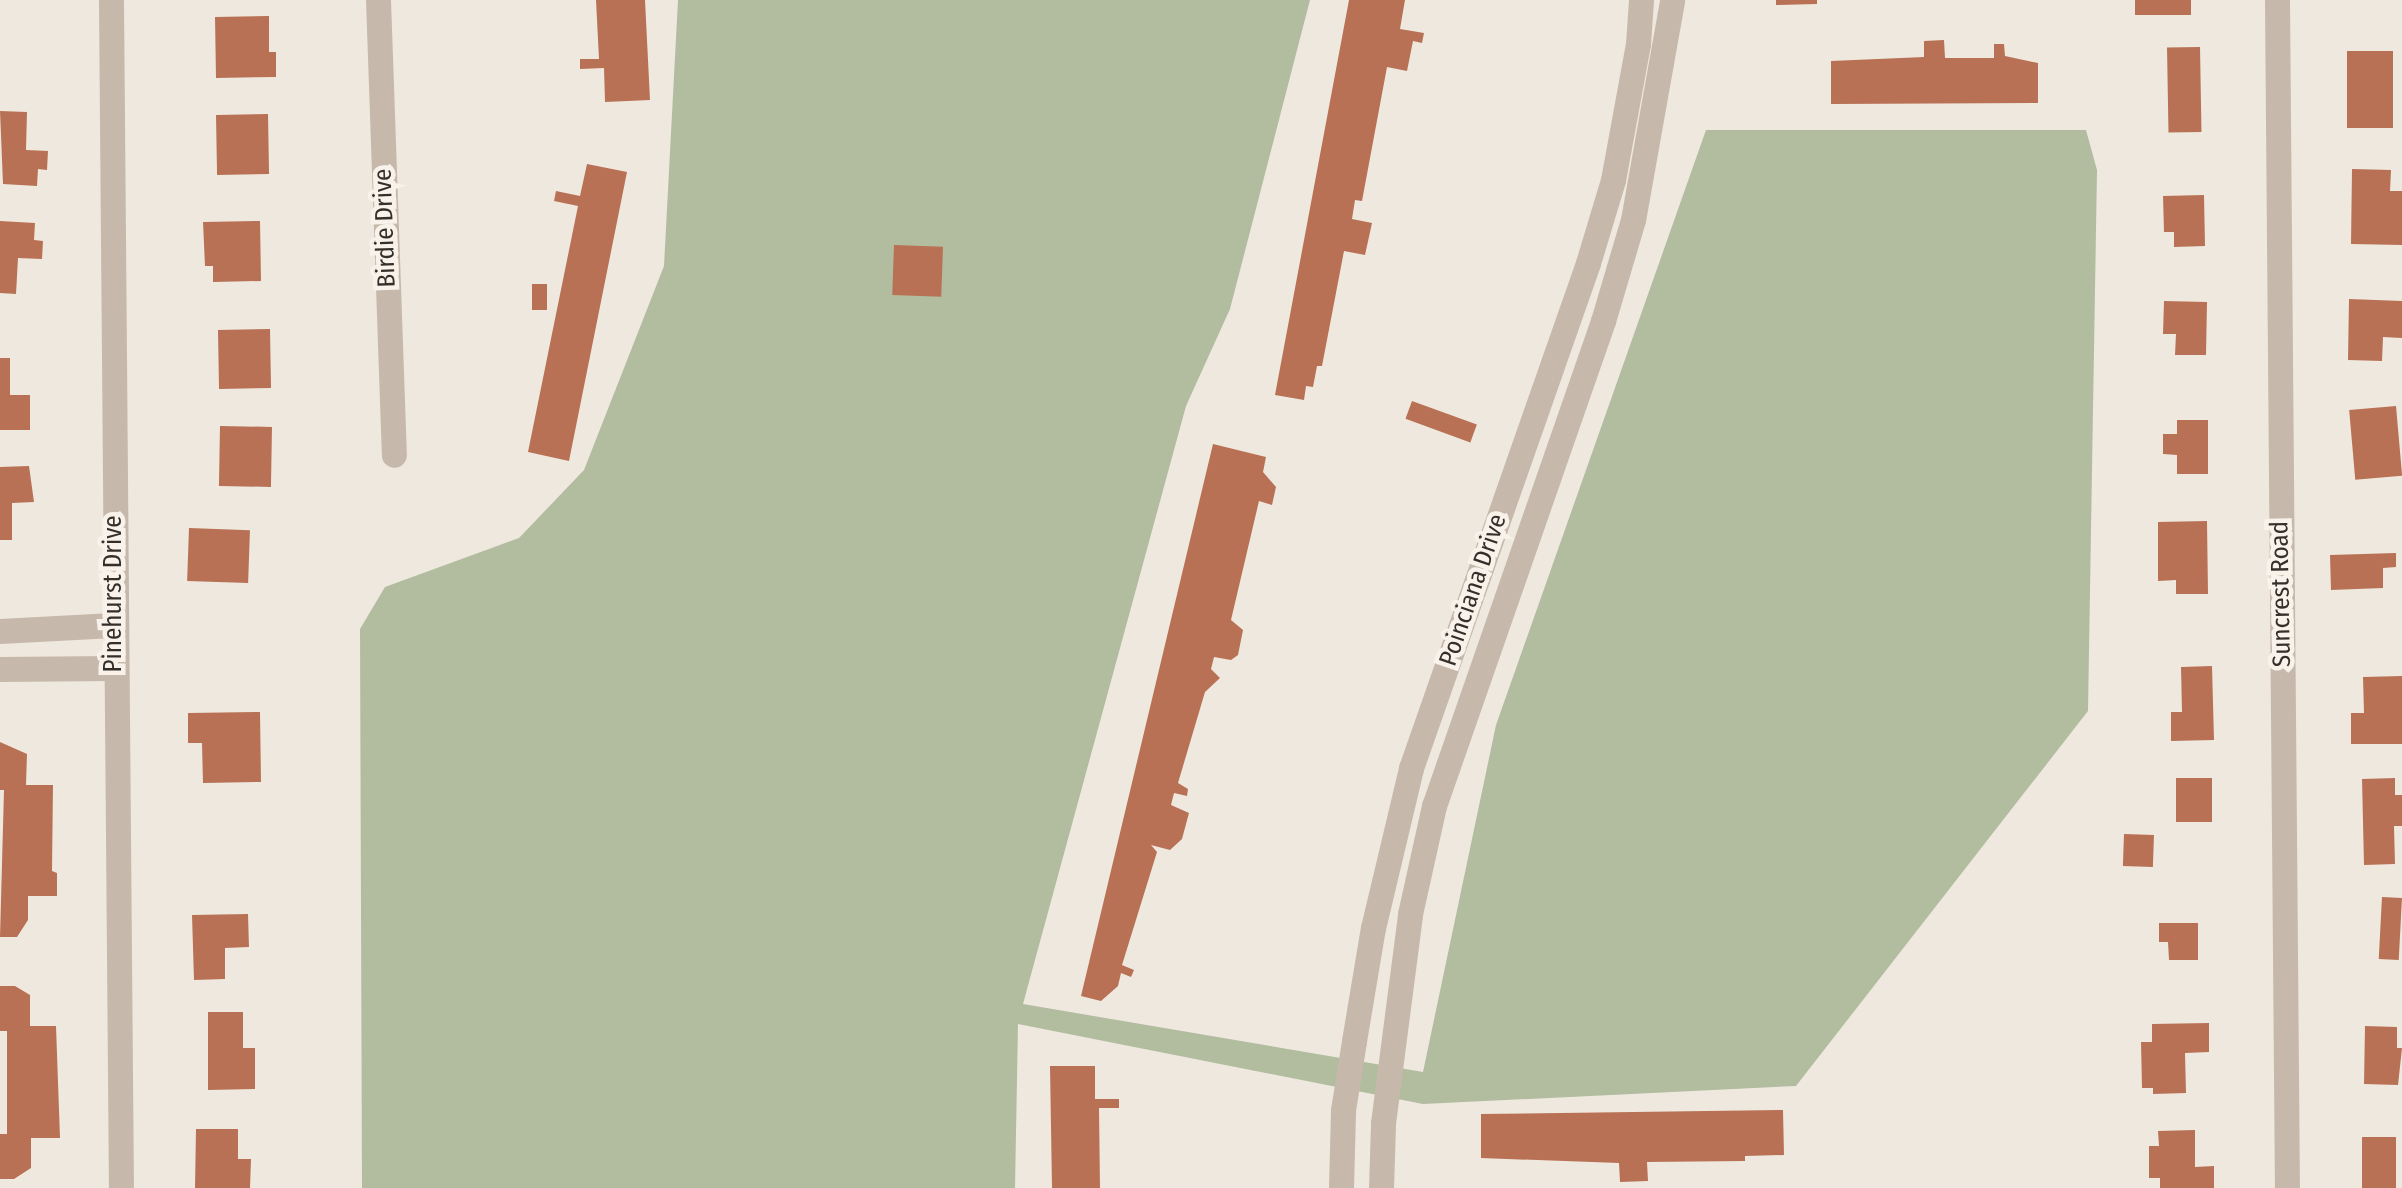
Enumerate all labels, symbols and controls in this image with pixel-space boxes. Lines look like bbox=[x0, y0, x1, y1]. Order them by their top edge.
street label: Birdie Drive bbox=[368, 168, 402, 288]
street label: Poinciana Drive bbox=[1433, 510, 1513, 670]
street label: Pinehurst Drive bbox=[98, 515, 128, 673]
street label: Suncrest Road bbox=[2265, 521, 2297, 667]

